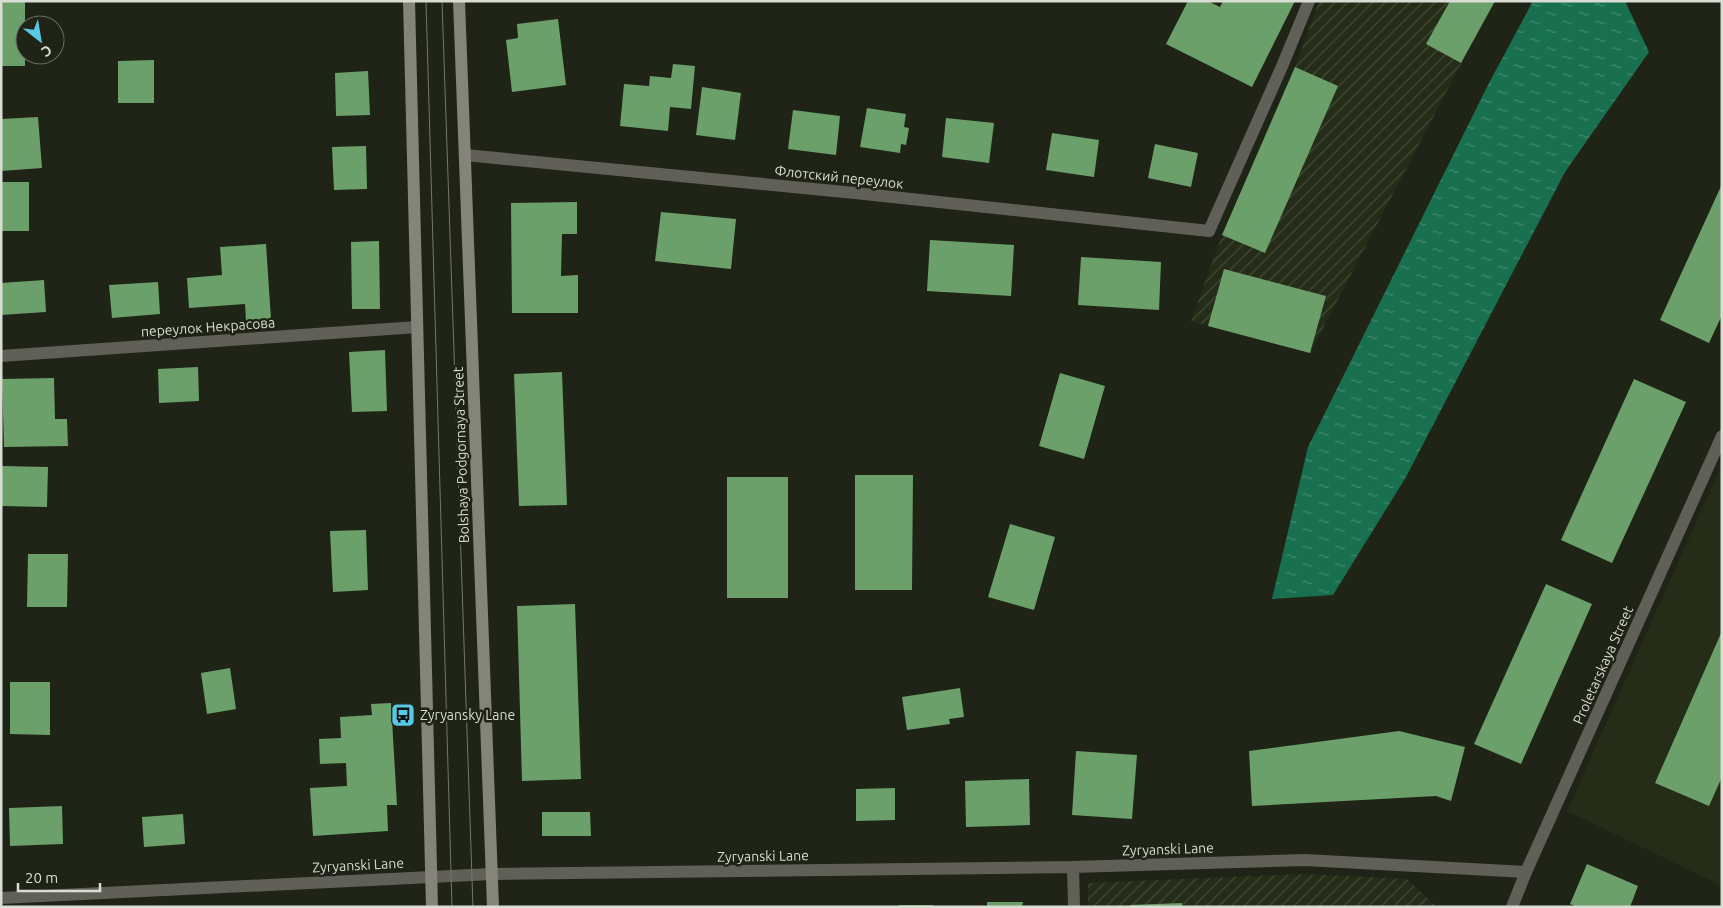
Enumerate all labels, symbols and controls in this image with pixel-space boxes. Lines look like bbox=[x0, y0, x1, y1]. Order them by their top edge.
north arrow bbox=[15, 15, 65, 65]
text: С bbox=[39, 42, 55, 60]
street label: Флотский переулок bbox=[774, 162, 904, 192]
street label: переулок Некрасова bbox=[140, 314, 276, 340]
street label: Bolshaya Podgornaya Street bbox=[450, 366, 472, 544]
street label: Proletarskaya Street bbox=[1570, 603, 1636, 727]
bus stop icon: Zyryansky Lane bbox=[390, 702, 416, 728]
place label: Zyryansky Lane bbox=[420, 707, 515, 723]
street label: Zyryanski Lane bbox=[1122, 839, 1214, 859]
street label: Zyryanski Lane bbox=[717, 847, 809, 865]
street label: Zyryanski Lane bbox=[312, 855, 404, 875]
scale bar bbox=[18, 860, 100, 892]
text: 20 m bbox=[25, 869, 58, 886]

